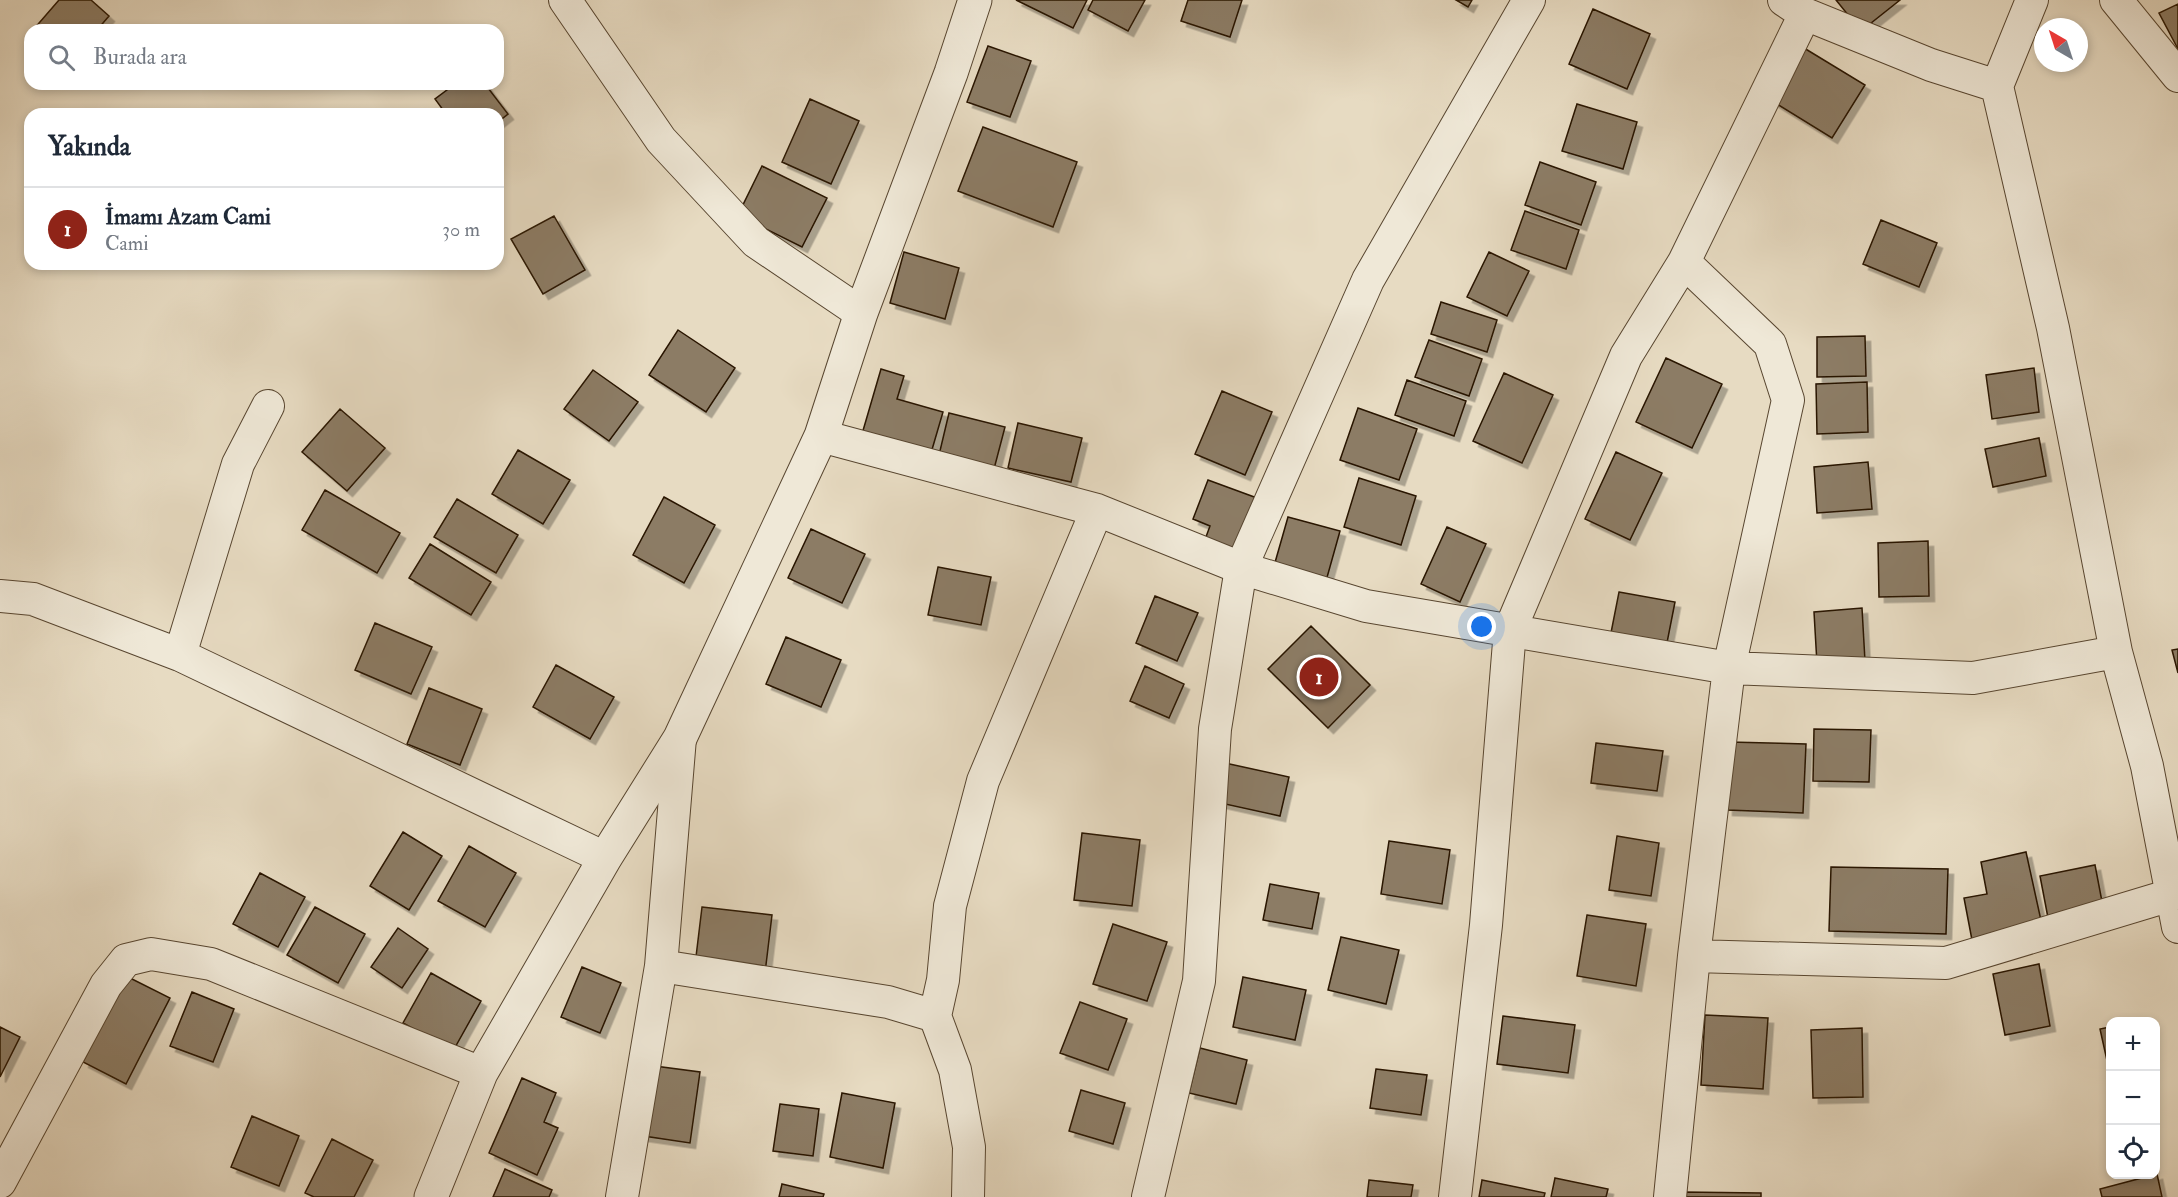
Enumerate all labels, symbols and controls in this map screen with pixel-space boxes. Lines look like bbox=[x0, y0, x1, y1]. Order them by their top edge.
north arrow bbox=[2034, 18, 2088, 72]
search box bbox=[24, 24, 504, 90]
icon: search bbox=[45, 41, 78, 74]
text: Burada ara bbox=[93, 43, 187, 71]
text: Yakında bbox=[48, 131, 130, 163]
text: İmamı Azam Cami bbox=[105, 203, 271, 231]
text: 1 bbox=[64, 217, 71, 242]
text: 30 m bbox=[442, 217, 480, 242]
text: Cami bbox=[105, 231, 149, 256]
your location bbox=[1467, 612, 1496, 641]
pin: 1 bbox=[1300, 654, 1338, 700]
map controls bbox=[2106, 1017, 2160, 1179]
button: + bbox=[2106, 1017, 2160, 1071]
button: − bbox=[2106, 1071, 2160, 1125]
button: locate bbox=[2106, 1125, 2160, 1179]

